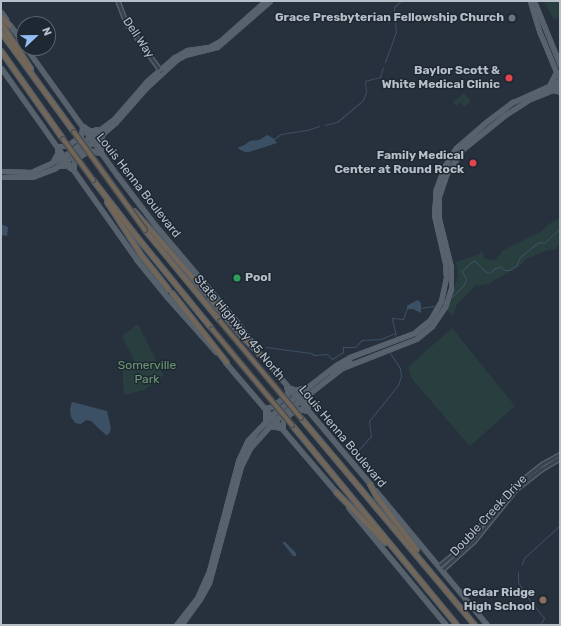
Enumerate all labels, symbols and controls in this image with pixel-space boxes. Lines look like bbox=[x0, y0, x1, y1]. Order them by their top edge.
place label: Grace Presbyterian Fellowship Church bbox=[275, 11, 504, 25]
marker: Grace Presbyterian Fellowship Church bbox=[507, 13, 517, 23]
street label: Dell Way bbox=[119, 15, 157, 61]
north arrow bbox=[16, 16, 56, 56]
text: N bbox=[39, 26, 54, 38]
place label: Baylor Scott & White Medical Clinic bbox=[382, 64, 500, 92]
marker: Baylor Scott & White Medical Clinic bbox=[503, 72, 515, 84]
street label: Louis Henna Boulevard bbox=[93, 131, 183, 241]
place label: Family Medical Center at Round Rock bbox=[334, 149, 464, 177]
marker: Family Medical Center at Round Rock bbox=[467, 157, 479, 169]
place label: Pool bbox=[245, 271, 271, 285]
street label: State Highway 45 North bbox=[191, 272, 287, 384]
marker: Pool bbox=[232, 273, 242, 283]
park label: Somerville Park bbox=[118, 359, 176, 387]
street label: Louis Henna Boulevard bbox=[295, 383, 389, 491]
street label: Double Creek Drive bbox=[448, 472, 530, 560]
place label: Cedar Ridge High School bbox=[463, 586, 535, 614]
marker: Cedar Ridge High School bbox=[538, 595, 548, 605]

